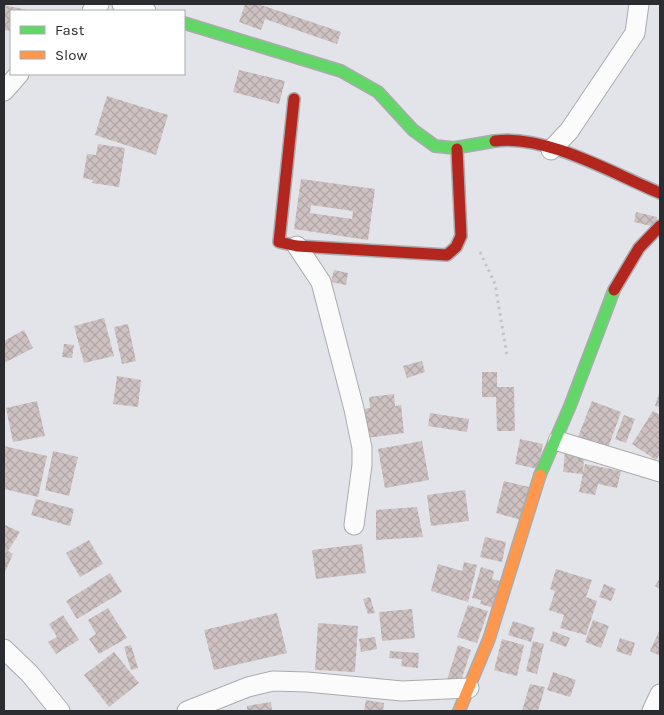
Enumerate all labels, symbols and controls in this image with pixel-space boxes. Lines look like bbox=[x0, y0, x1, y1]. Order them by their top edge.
legend bbox=[10, 10, 185, 75]
text: Fast bbox=[55, 21, 85, 39]
text: Slow bbox=[55, 46, 87, 64]

